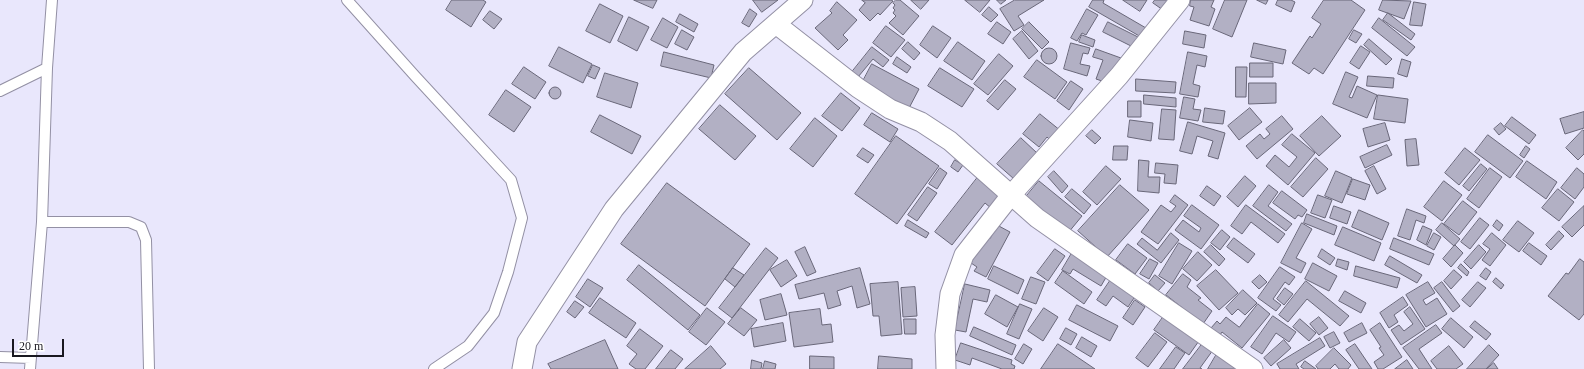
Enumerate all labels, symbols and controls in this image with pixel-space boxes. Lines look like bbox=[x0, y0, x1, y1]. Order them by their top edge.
scale bar bbox=[14, 331, 66, 357]
text: 20 m bbox=[19, 339, 43, 353]

